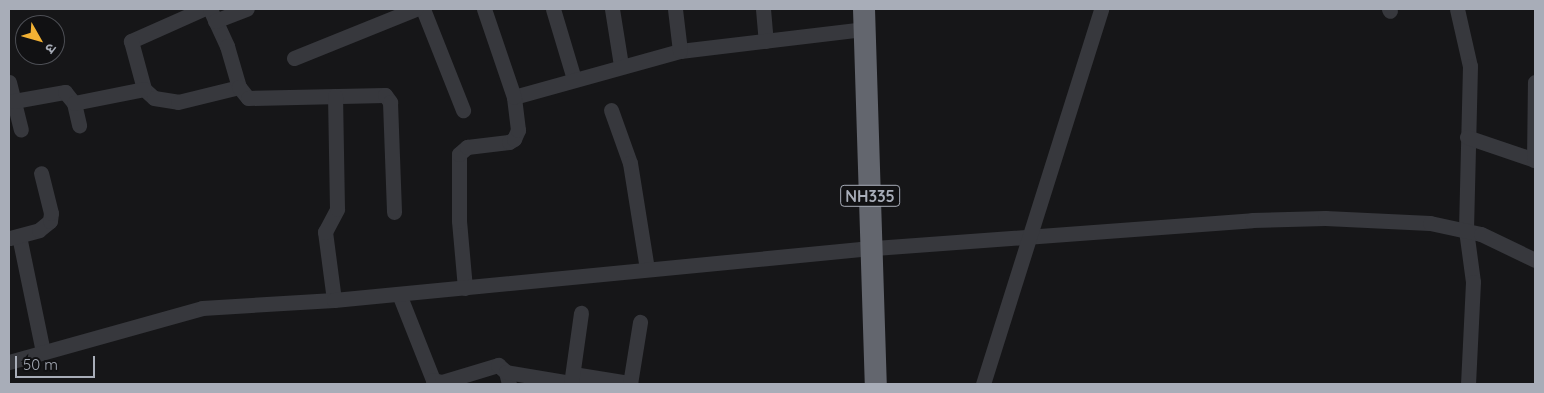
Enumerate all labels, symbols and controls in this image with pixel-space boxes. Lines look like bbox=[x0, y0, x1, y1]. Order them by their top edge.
north arrow bbox=[15, 15, 65, 65]
text: उ bbox=[41, 40, 61, 57]
road number: NH335 bbox=[840, 182, 900, 210]
scale bar bbox=[18, 346, 98, 378]
text: 50 m bbox=[23, 355, 58, 374]

